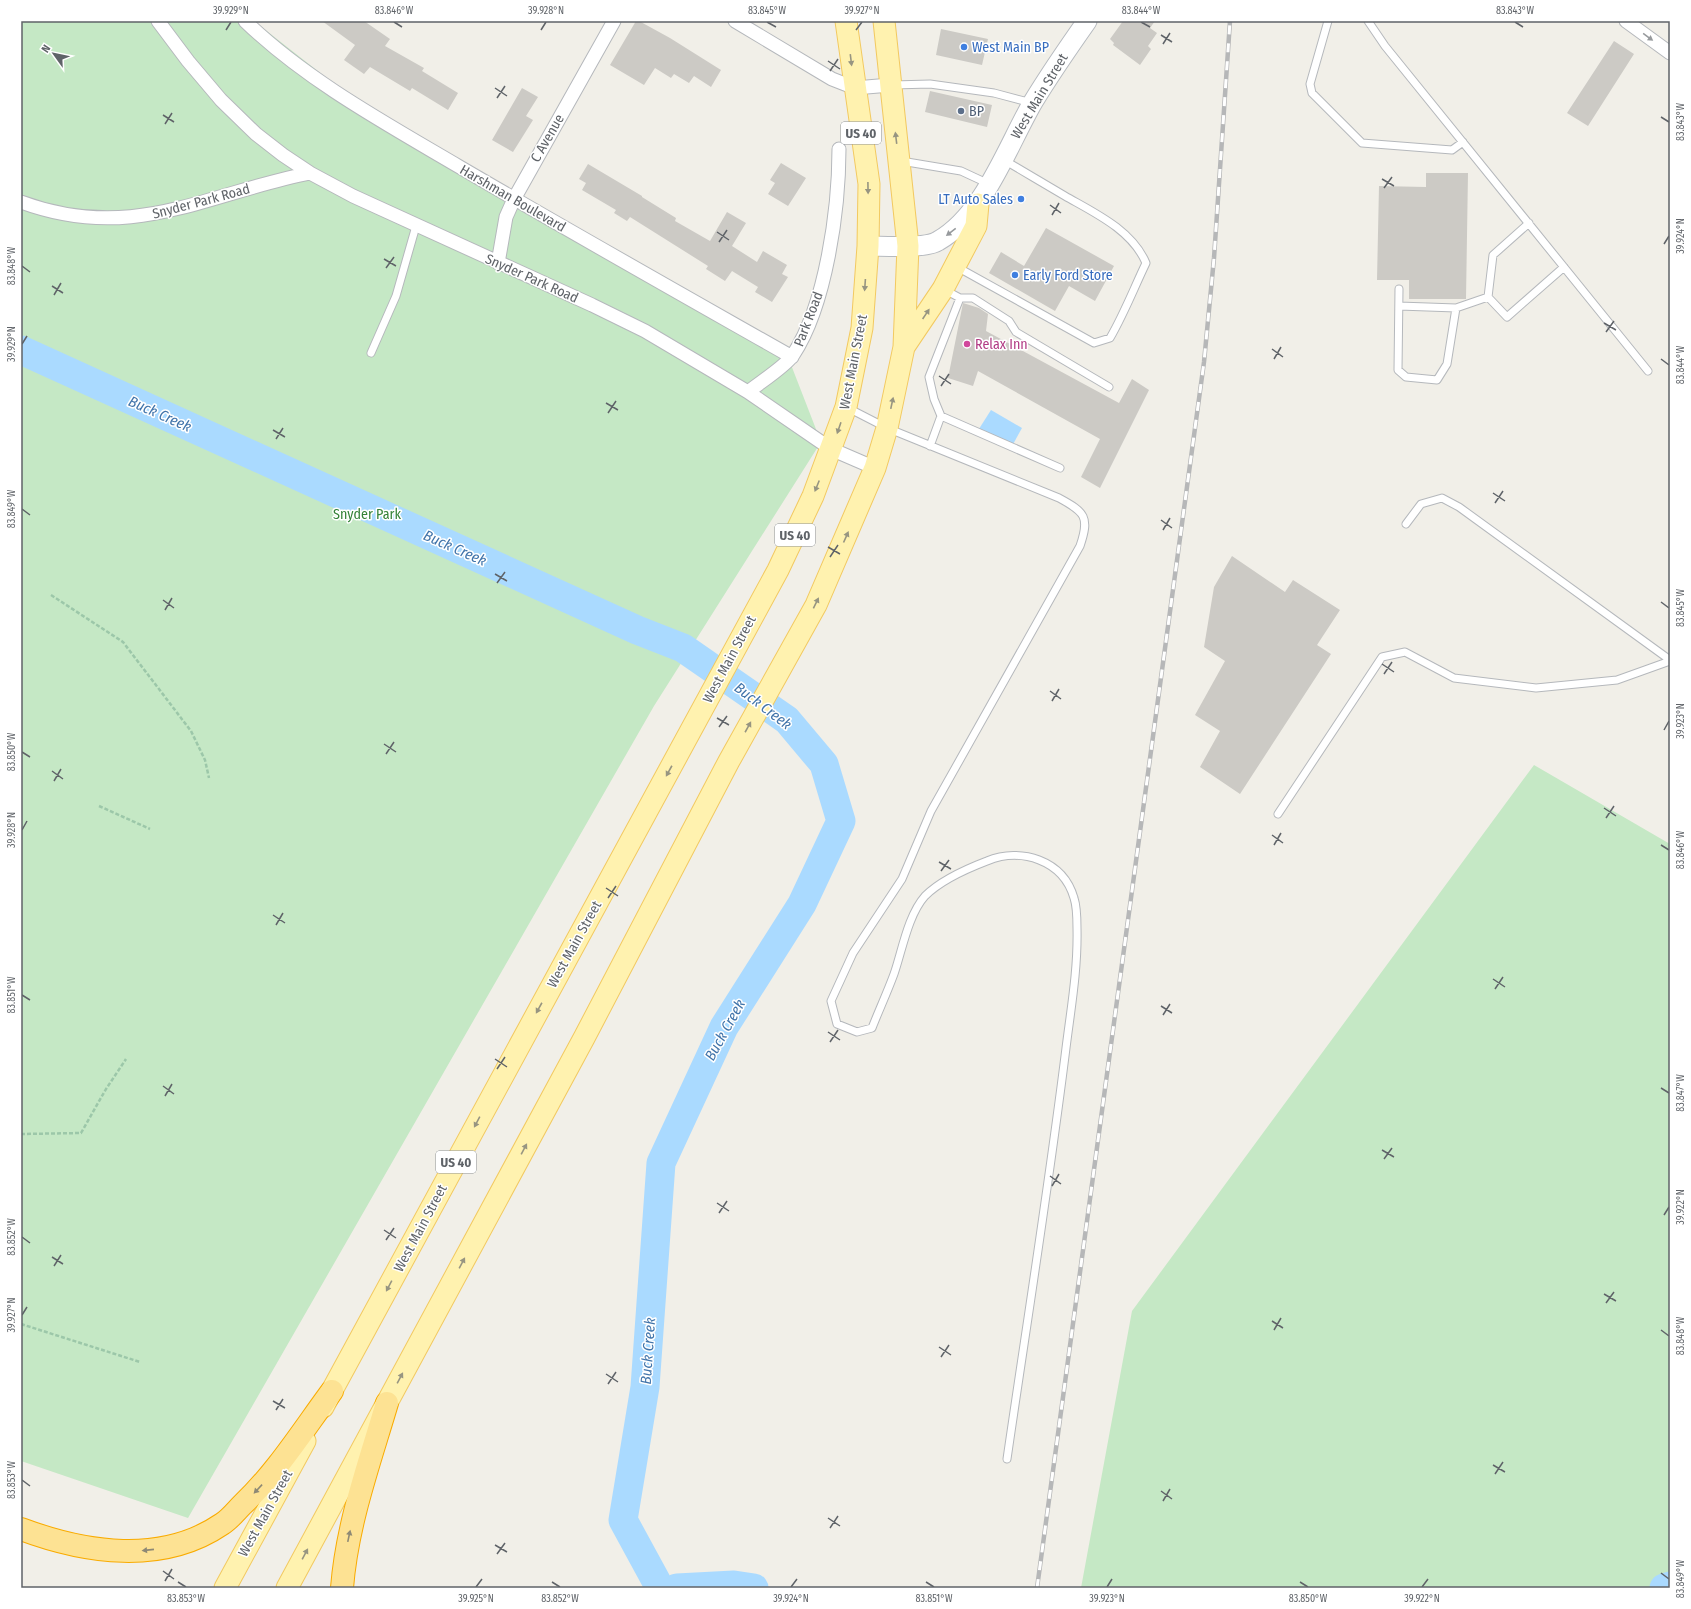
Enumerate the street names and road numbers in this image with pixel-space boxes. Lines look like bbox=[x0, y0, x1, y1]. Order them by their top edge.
street label: West Main Street bbox=[1007, 50, 1072, 142]
street label: C Avenue bbox=[527, 111, 568, 165]
road number: US 40 bbox=[841, 122, 881, 144]
street label: Harshman Boulevard bbox=[457, 161, 569, 236]
street label: Snyder Park Road bbox=[151, 180, 252, 223]
street label: Snyder Park Road bbox=[483, 250, 581, 307]
street label: Park Road bbox=[790, 289, 827, 349]
street label: West Main Street bbox=[836, 313, 871, 411]
road number: US 40 bbox=[775, 524, 815, 546]
street label: West Main Street bbox=[699, 612, 760, 706]
street label: West Main Street bbox=[544, 898, 605, 991]
road number: US 40 bbox=[436, 1151, 476, 1173]
street label: West Main Street bbox=[390, 1181, 451, 1275]
street label: West Main Street bbox=[235, 1467, 296, 1560]

